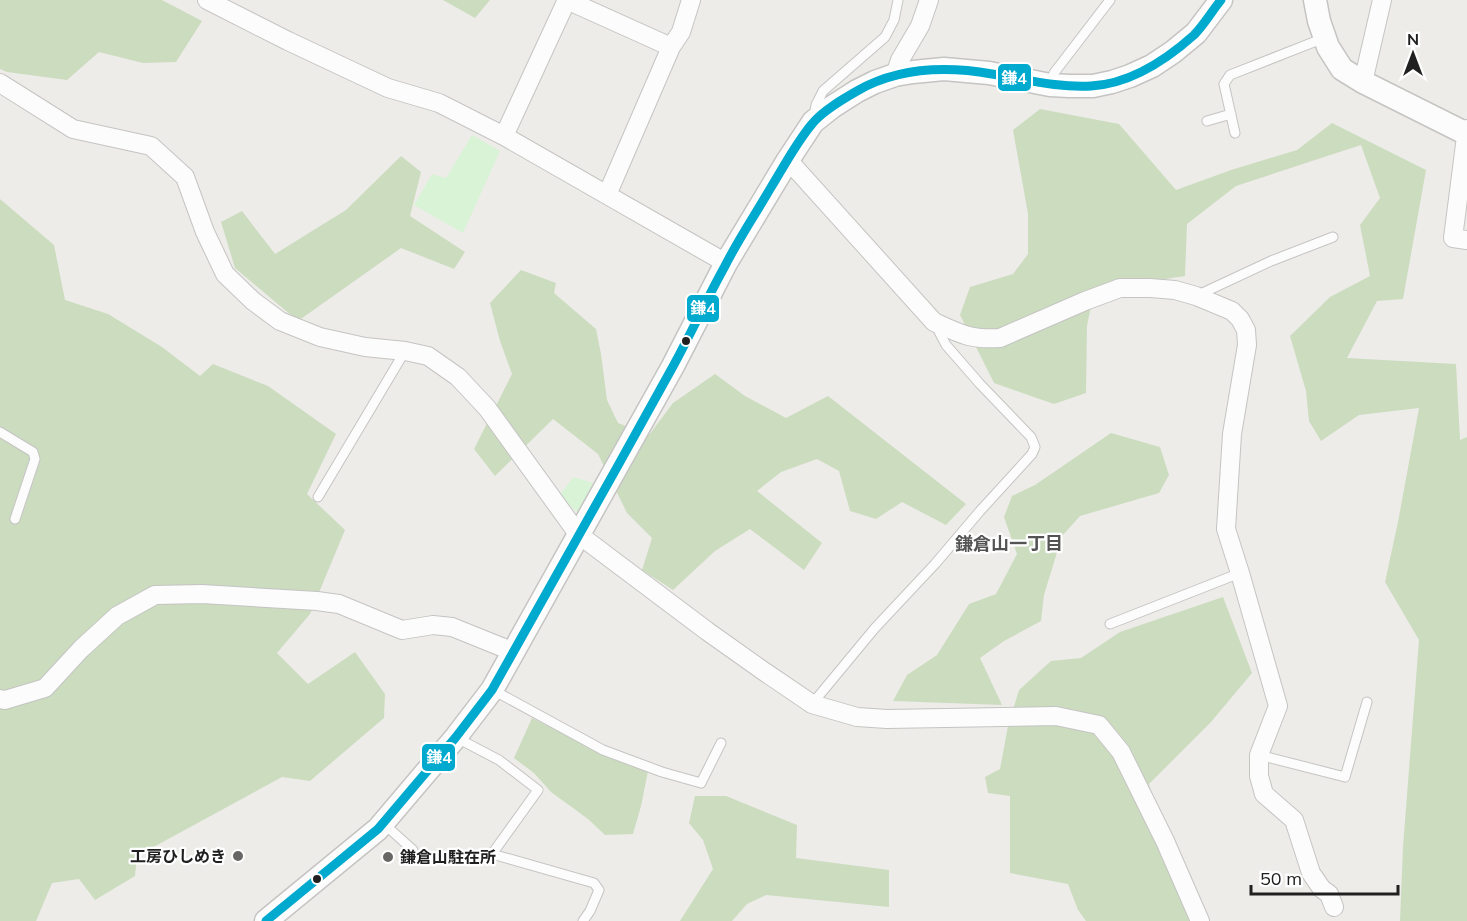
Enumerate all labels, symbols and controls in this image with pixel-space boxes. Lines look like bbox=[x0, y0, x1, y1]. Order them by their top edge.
north arrow bbox=[1383, 24, 1443, 84]
text: N bbox=[1407, 29, 1419, 49]
line badge: 鎌4 bbox=[997, 63, 1032, 92]
text: 鎌4 bbox=[1001, 68, 1027, 88]
line badge: 鎌4 bbox=[686, 294, 720, 323]
text: 鎌4 bbox=[690, 298, 716, 318]
unlabelled marker bbox=[680, 335, 692, 347]
district label: 鎌倉山一丁目 bbox=[955, 532, 1063, 555]
line badge: 鎌4 bbox=[421, 743, 456, 772]
text: 鎌4 bbox=[426, 747, 452, 767]
place label: 工房ひしめき bbox=[130, 846, 226, 866]
place label: 鎌倉山駐在所 bbox=[400, 847, 496, 867]
marker: 工房ひしめき bbox=[231, 849, 245, 863]
marker: 鎌倉山駐在所 bbox=[381, 850, 395, 864]
scale bar bbox=[1251, 858, 1398, 896]
text: 50 m bbox=[1260, 867, 1302, 890]
unlabelled marker bbox=[311, 873, 323, 885]

